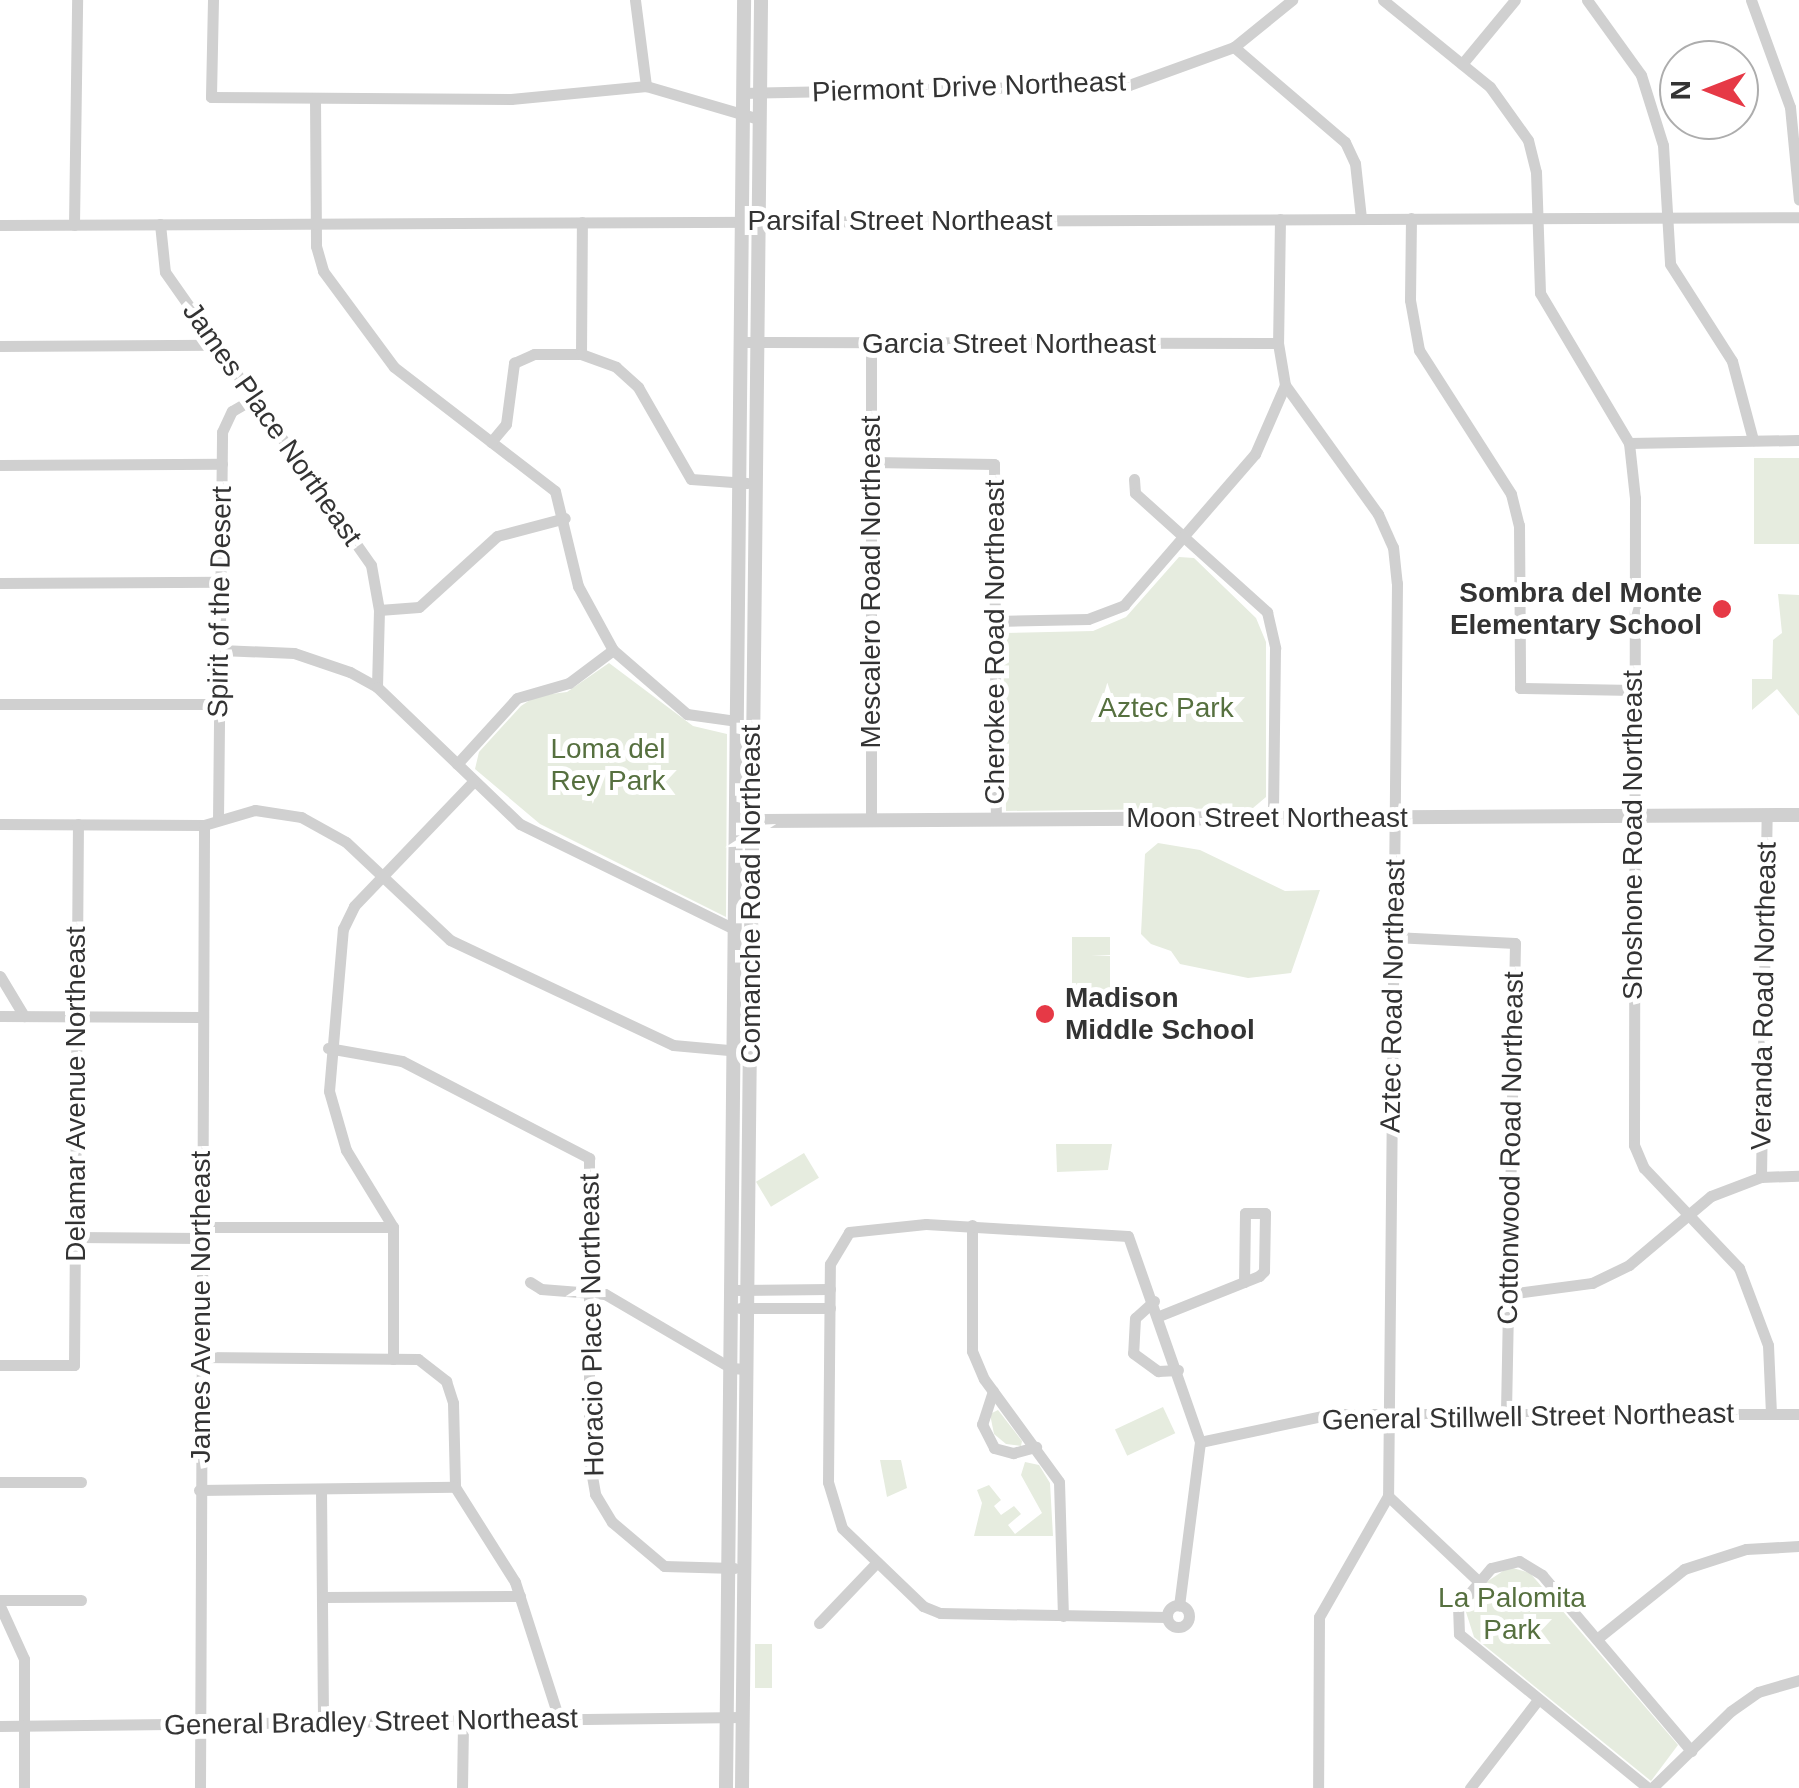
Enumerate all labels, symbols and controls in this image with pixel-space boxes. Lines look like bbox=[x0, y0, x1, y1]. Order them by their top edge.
north arrow bbox=[1659, 40, 1759, 140]
street label: Piermont Drive Northeast bbox=[811, 65, 1127, 109]
text: N bbox=[1665, 80, 1696, 100]
street label: Parsifal Street Northeast bbox=[747, 204, 1053, 238]
street label: James Place Northeast bbox=[175, 296, 369, 552]
street label: Garcia Street Northeast bbox=[862, 327, 1156, 361]
street label: Mescalero Road Northeast bbox=[854, 415, 888, 749]
street label: Cherokee Road Northeast bbox=[978, 479, 1012, 805]
street label: Spirit of the Desert bbox=[201, 486, 239, 718]
place label: Sombra del Monte Elementary School bbox=[1450, 576, 1702, 642]
marker: Sombra del Monte Elementary School bbox=[1711, 598, 1733, 620]
street label: Shoshone Road Northeast bbox=[1616, 670, 1650, 1000]
park label: Aztec Park bbox=[1098, 691, 1234, 725]
street label: Comanche Road Northeast bbox=[734, 724, 768, 1064]
park label: Loma del Rey Park bbox=[550, 732, 666, 798]
street label: Moon Street Northeast bbox=[1126, 801, 1408, 835]
street label: Veranda Road Northeast bbox=[1745, 842, 1783, 1150]
street label: Aztec Road Northeast bbox=[1374, 859, 1412, 1133]
street label: Delamar Avenue Northeast bbox=[59, 925, 93, 1263]
street label: Cottonwood Road Northeast bbox=[1491, 971, 1531, 1325]
place label: Madison Middle School bbox=[1065, 981, 1255, 1047]
marker: Madison Middle School bbox=[1034, 1003, 1056, 1025]
street label: James Avenue Northeast bbox=[184, 1150, 218, 1464]
street label: Horacio Place Northeast bbox=[573, 1173, 611, 1477]
street label: General Stillwell Street Northeast bbox=[1322, 1397, 1734, 1437]
park label: La Palomita Park bbox=[1438, 1581, 1586, 1647]
street label: General Bradley Street Northeast bbox=[164, 1702, 578, 1742]

